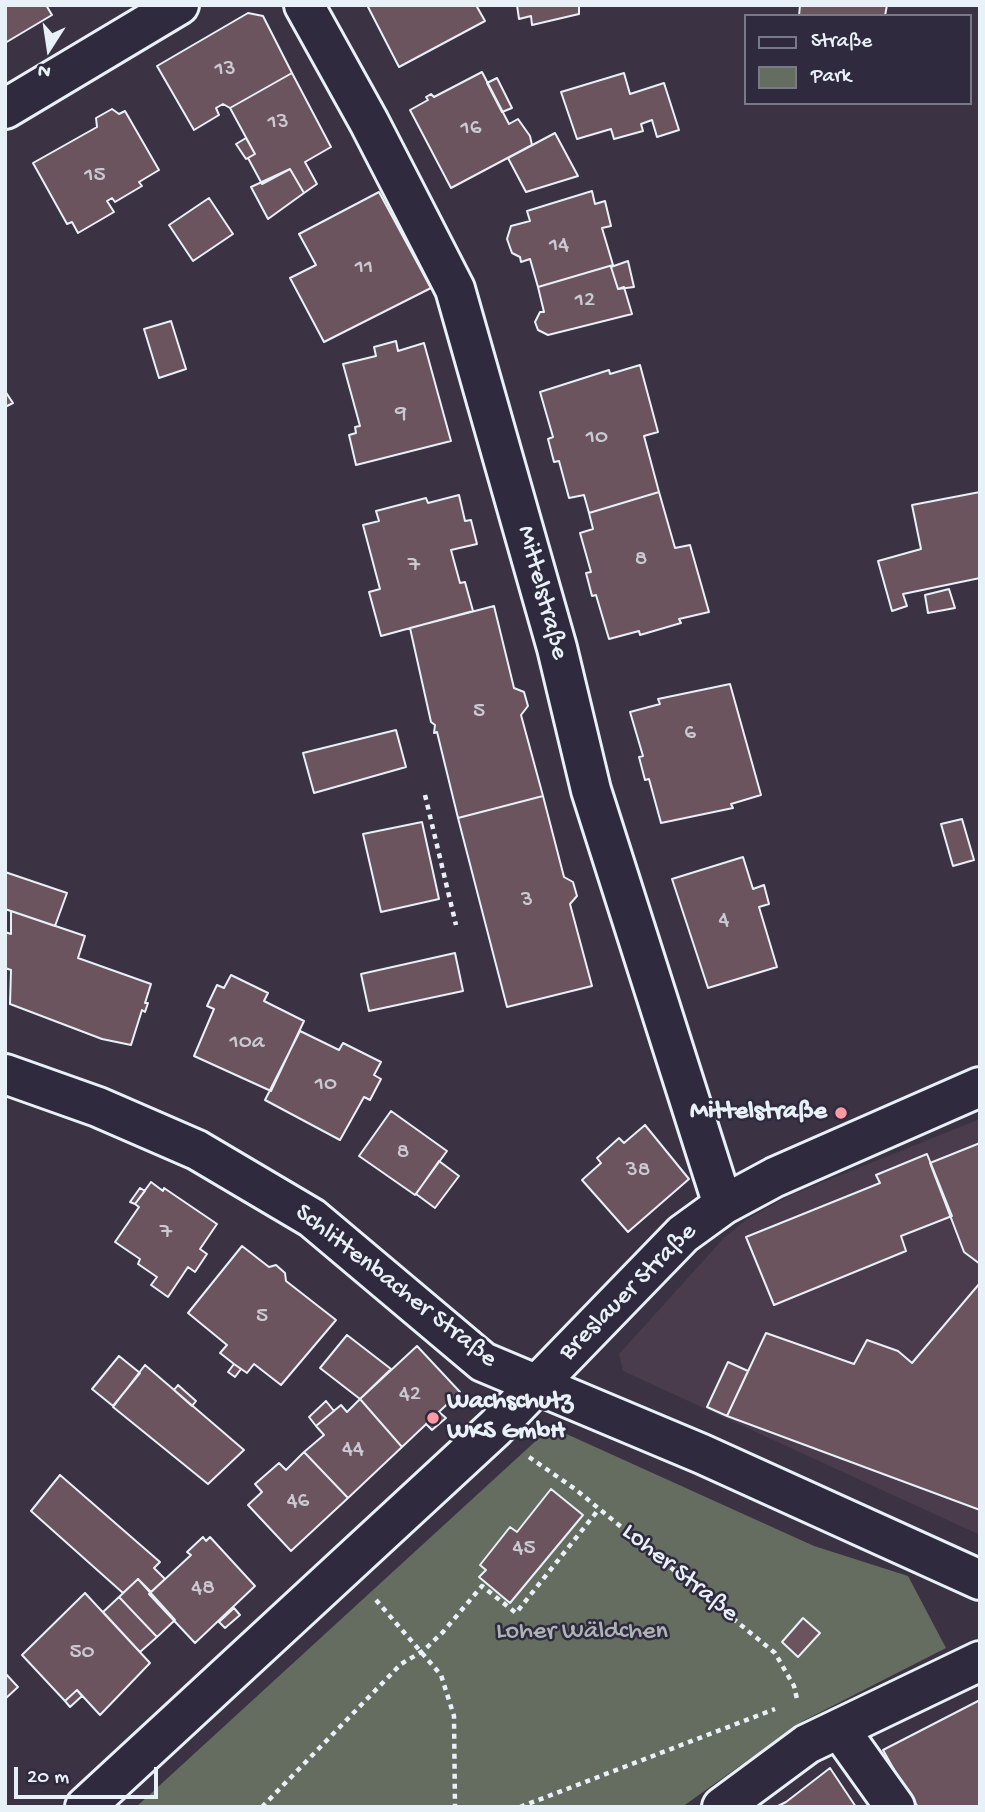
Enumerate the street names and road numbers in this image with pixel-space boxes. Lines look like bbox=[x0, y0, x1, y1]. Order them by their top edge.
street label: Mittelstraße bbox=[508, 523, 574, 663]
street label: Schlittenbacher Straße bbox=[287, 1198, 503, 1376]
street label: Breslauer Straße bbox=[554, 1218, 704, 1368]
street label: Loher Straße bbox=[614, 1517, 744, 1631]

